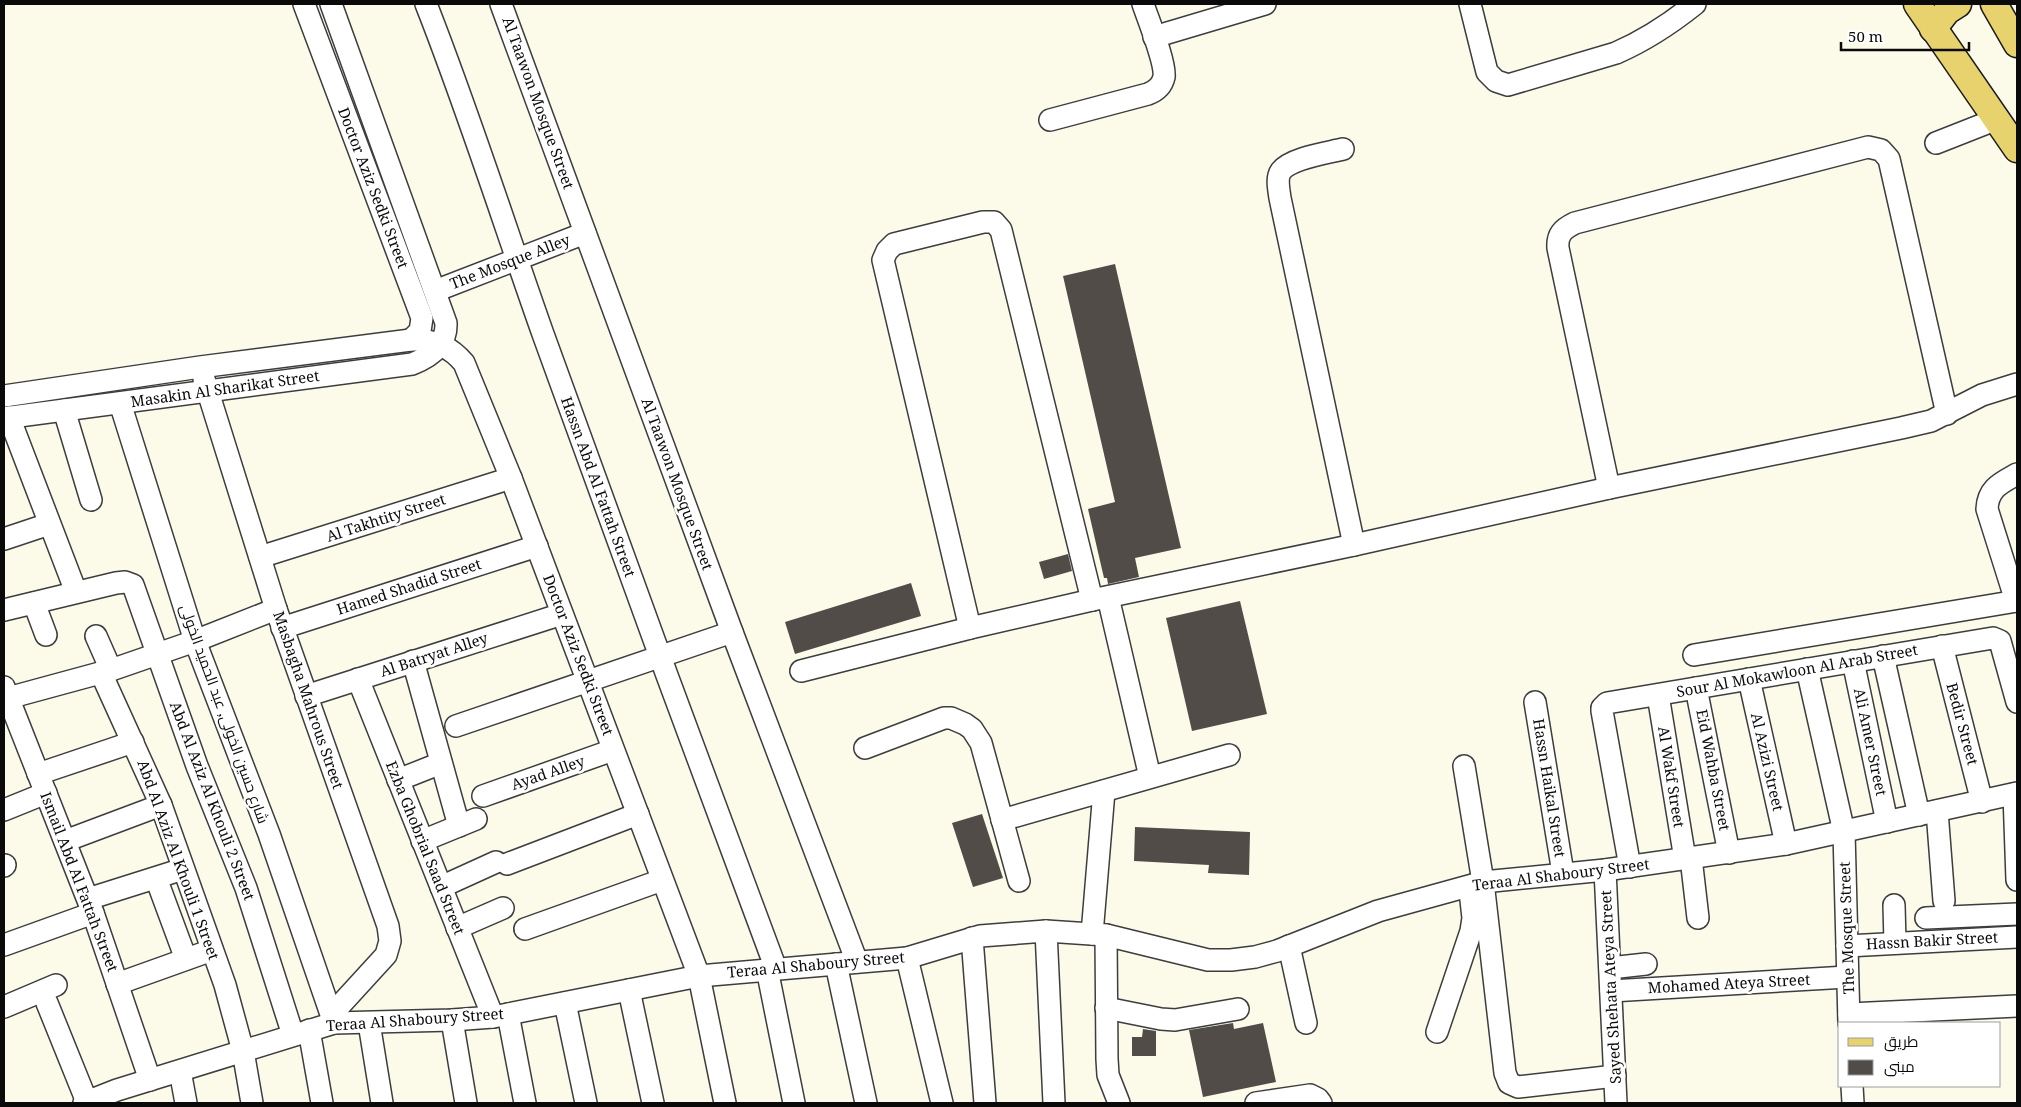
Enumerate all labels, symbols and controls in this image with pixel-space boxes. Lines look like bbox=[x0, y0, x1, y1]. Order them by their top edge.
street label: Al Taawon Mosque Street bbox=[498, 14, 579, 192]
scale bar bbox=[1841, 20, 1968, 52]
text: 50 m bbox=[1848, 26, 1883, 46]
street label: Doctor Aziz Sedki Street bbox=[334, 104, 414, 271]
street label: The Mosque Alley bbox=[447, 229, 573, 293]
street label: Masakin Al Sharikat Street bbox=[129, 365, 320, 411]
street label: Hassn Abd Al Fattah Street bbox=[557, 394, 641, 580]
street label: Al Taawon Mosque Street bbox=[637, 395, 718, 573]
street label: Al Takhtity Street bbox=[324, 488, 448, 546]
street label: Hamed Shadid Street bbox=[334, 553, 483, 619]
street label: Doctor Aziz Sedki Street bbox=[539, 571, 619, 738]
street label: شارع حسين الخولى, عبد الحميد الخولى bbox=[174, 601, 274, 827]
street label: Masbagha Mahrous Street bbox=[269, 608, 349, 791]
street label: Al Batryat Alley bbox=[377, 627, 491, 681]
street label: Sour Al Mokawloon Al Arab Street bbox=[1675, 639, 1919, 701]
street label: Bedir Street bbox=[1942, 680, 1984, 767]
street label: Ali Amer Street bbox=[1850, 686, 1892, 797]
street label: Abd Al Aziz Al Khouli 2 Street bbox=[166, 698, 260, 903]
street label: Eid Wahba Street bbox=[1692, 707, 1736, 832]
street label: Al Azizi Street bbox=[1747, 711, 1789, 813]
street label: Hassn Haikal Street bbox=[1529, 717, 1571, 859]
street label: Al Wakf Street bbox=[1654, 725, 1690, 829]
street label: Ayad Alley bbox=[508, 750, 587, 794]
street label: Abd Al Aziz Al Khouli 1 Street bbox=[133, 757, 224, 962]
street label: Ezba Ghobrial Saad Street bbox=[382, 758, 470, 937]
street label: Ismail Abd Al Fattah Street bbox=[36, 789, 124, 974]
street label: Teraa Al Shaboury Street bbox=[1471, 853, 1650, 895]
street label: The Mosque Street bbox=[1834, 861, 1858, 995]
street label: Sayed Shehata Ateya Street bbox=[1595, 890, 1625, 1084]
street label: Hassn Bakir Street bbox=[1865, 927, 1998, 953]
street label: Teraa Al Shaboury Street bbox=[726, 946, 905, 982]
street label: Mohamed Ateya Street bbox=[1647, 969, 1811, 997]
street label: Teraa Al Shaboury Street bbox=[325, 1003, 504, 1035]
legend bbox=[1838, 1022, 2001, 1087]
text: طريق bbox=[1884, 1031, 1918, 1052]
text: مبنى bbox=[1884, 1056, 1915, 1077]

